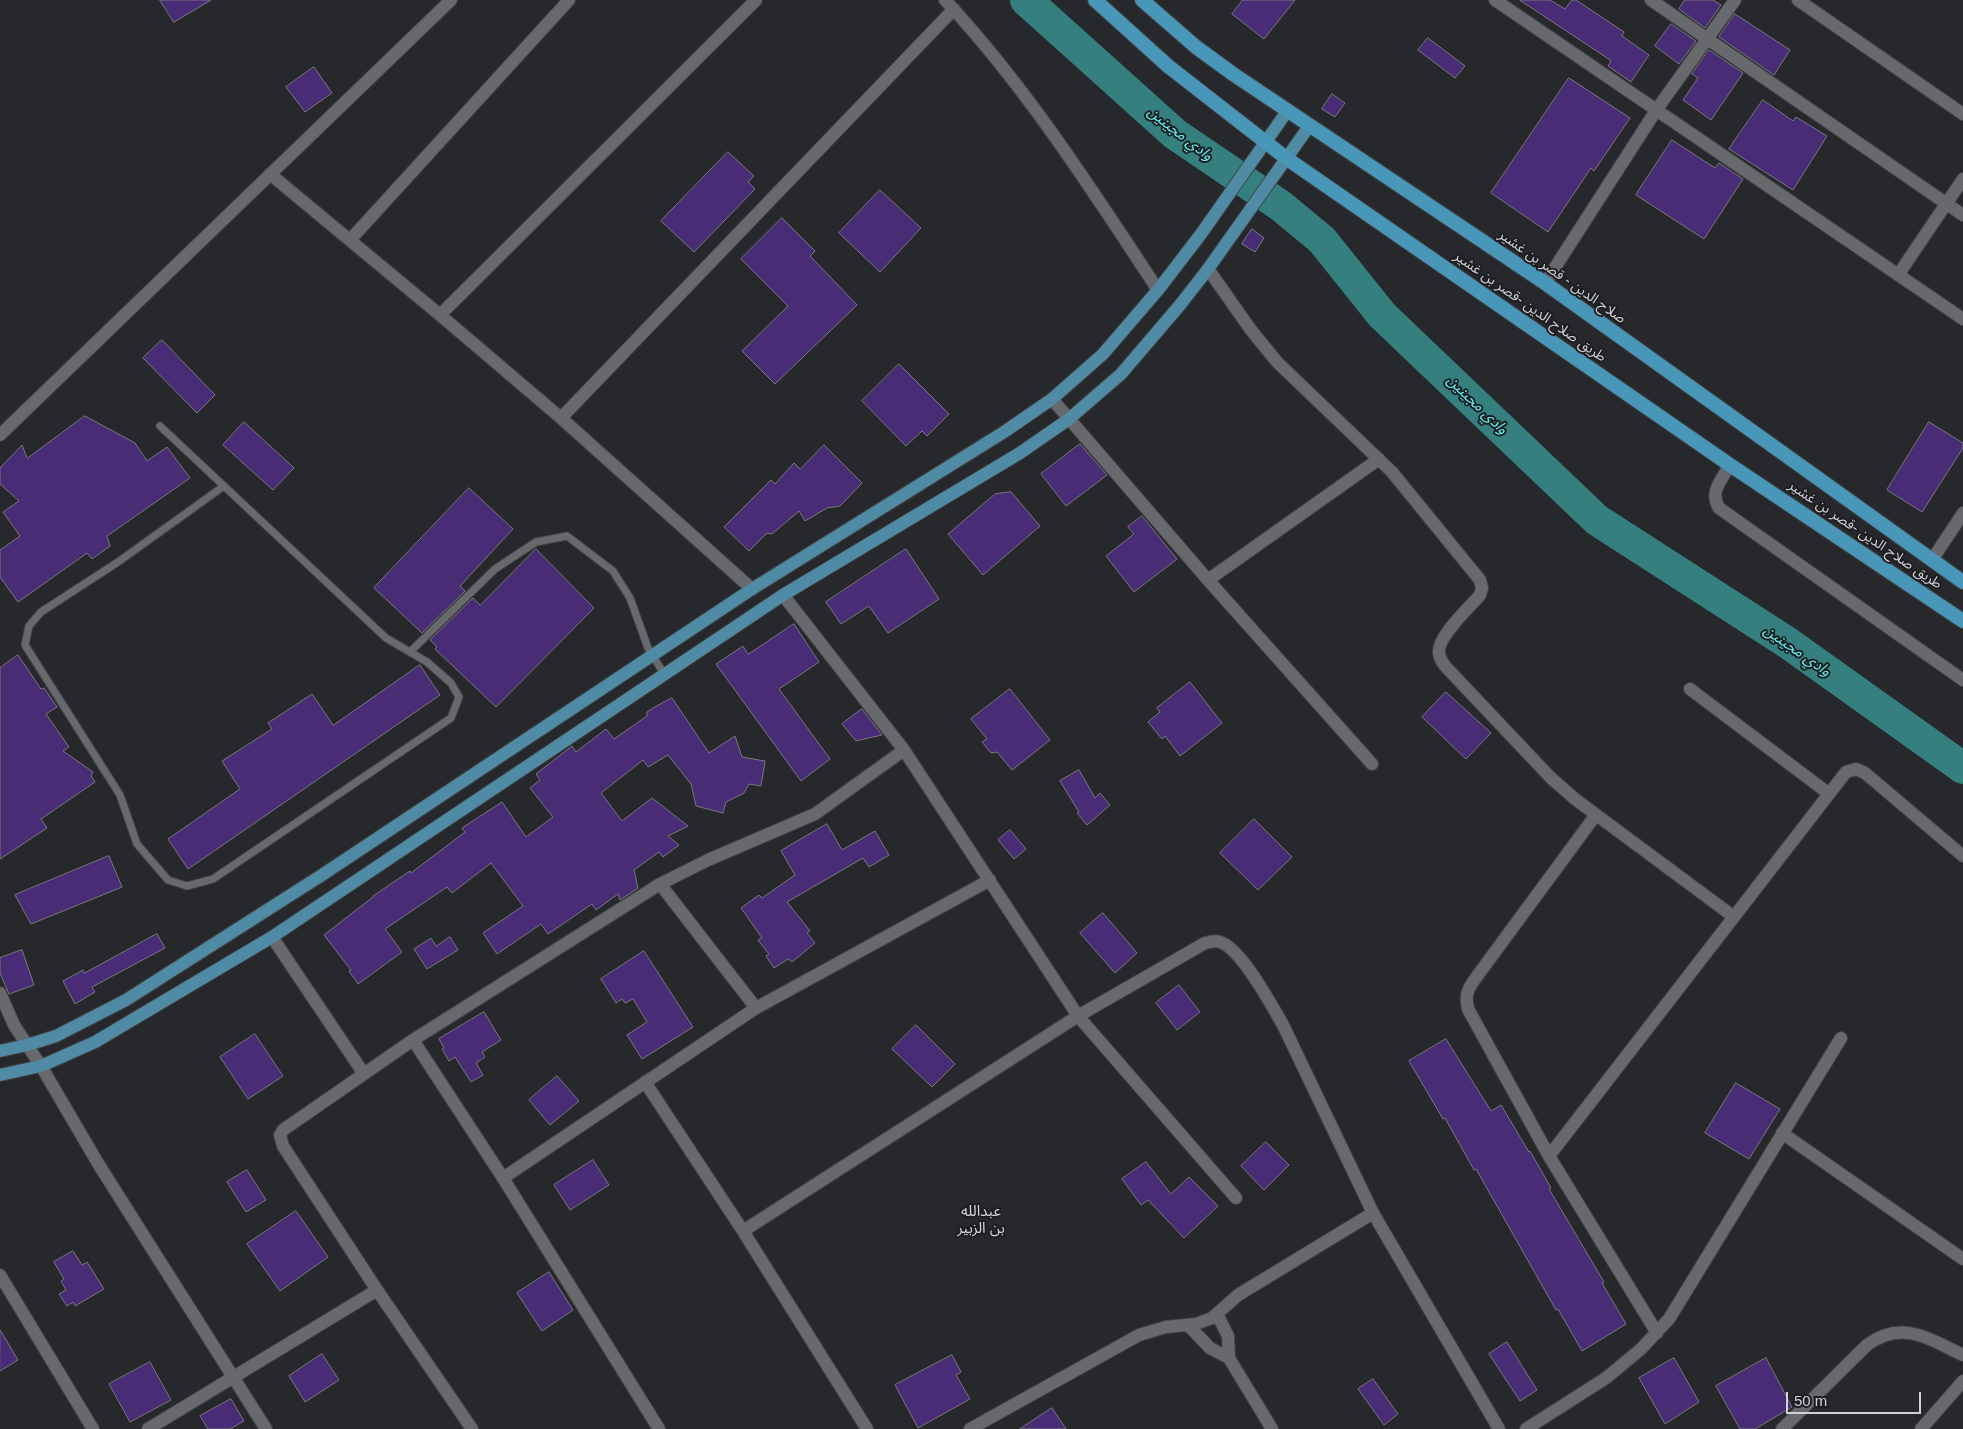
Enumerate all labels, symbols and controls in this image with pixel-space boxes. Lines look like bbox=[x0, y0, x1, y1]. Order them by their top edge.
water label: وادي مجينين bbox=[1144, 103, 1216, 165]
street label: صلاح الدين - قصر بن غشير bbox=[1495, 227, 1629, 327]
street label: طريق صلاح الدين -قصر بن غشير bbox=[1451, 248, 1609, 366]
water label: وادي مجينين bbox=[1443, 372, 1511, 438]
street label: طريق صلاح الدين -قصر بن غشير bbox=[1785, 477, 1945, 593]
water label: وادي مجينين bbox=[1760, 621, 1834, 681]
district label: عبدالله بن الزبير bbox=[957, 1203, 1005, 1238]
scale bar bbox=[1788, 1382, 1923, 1414]
text: 50 m bbox=[1794, 1392, 1827, 1409]

